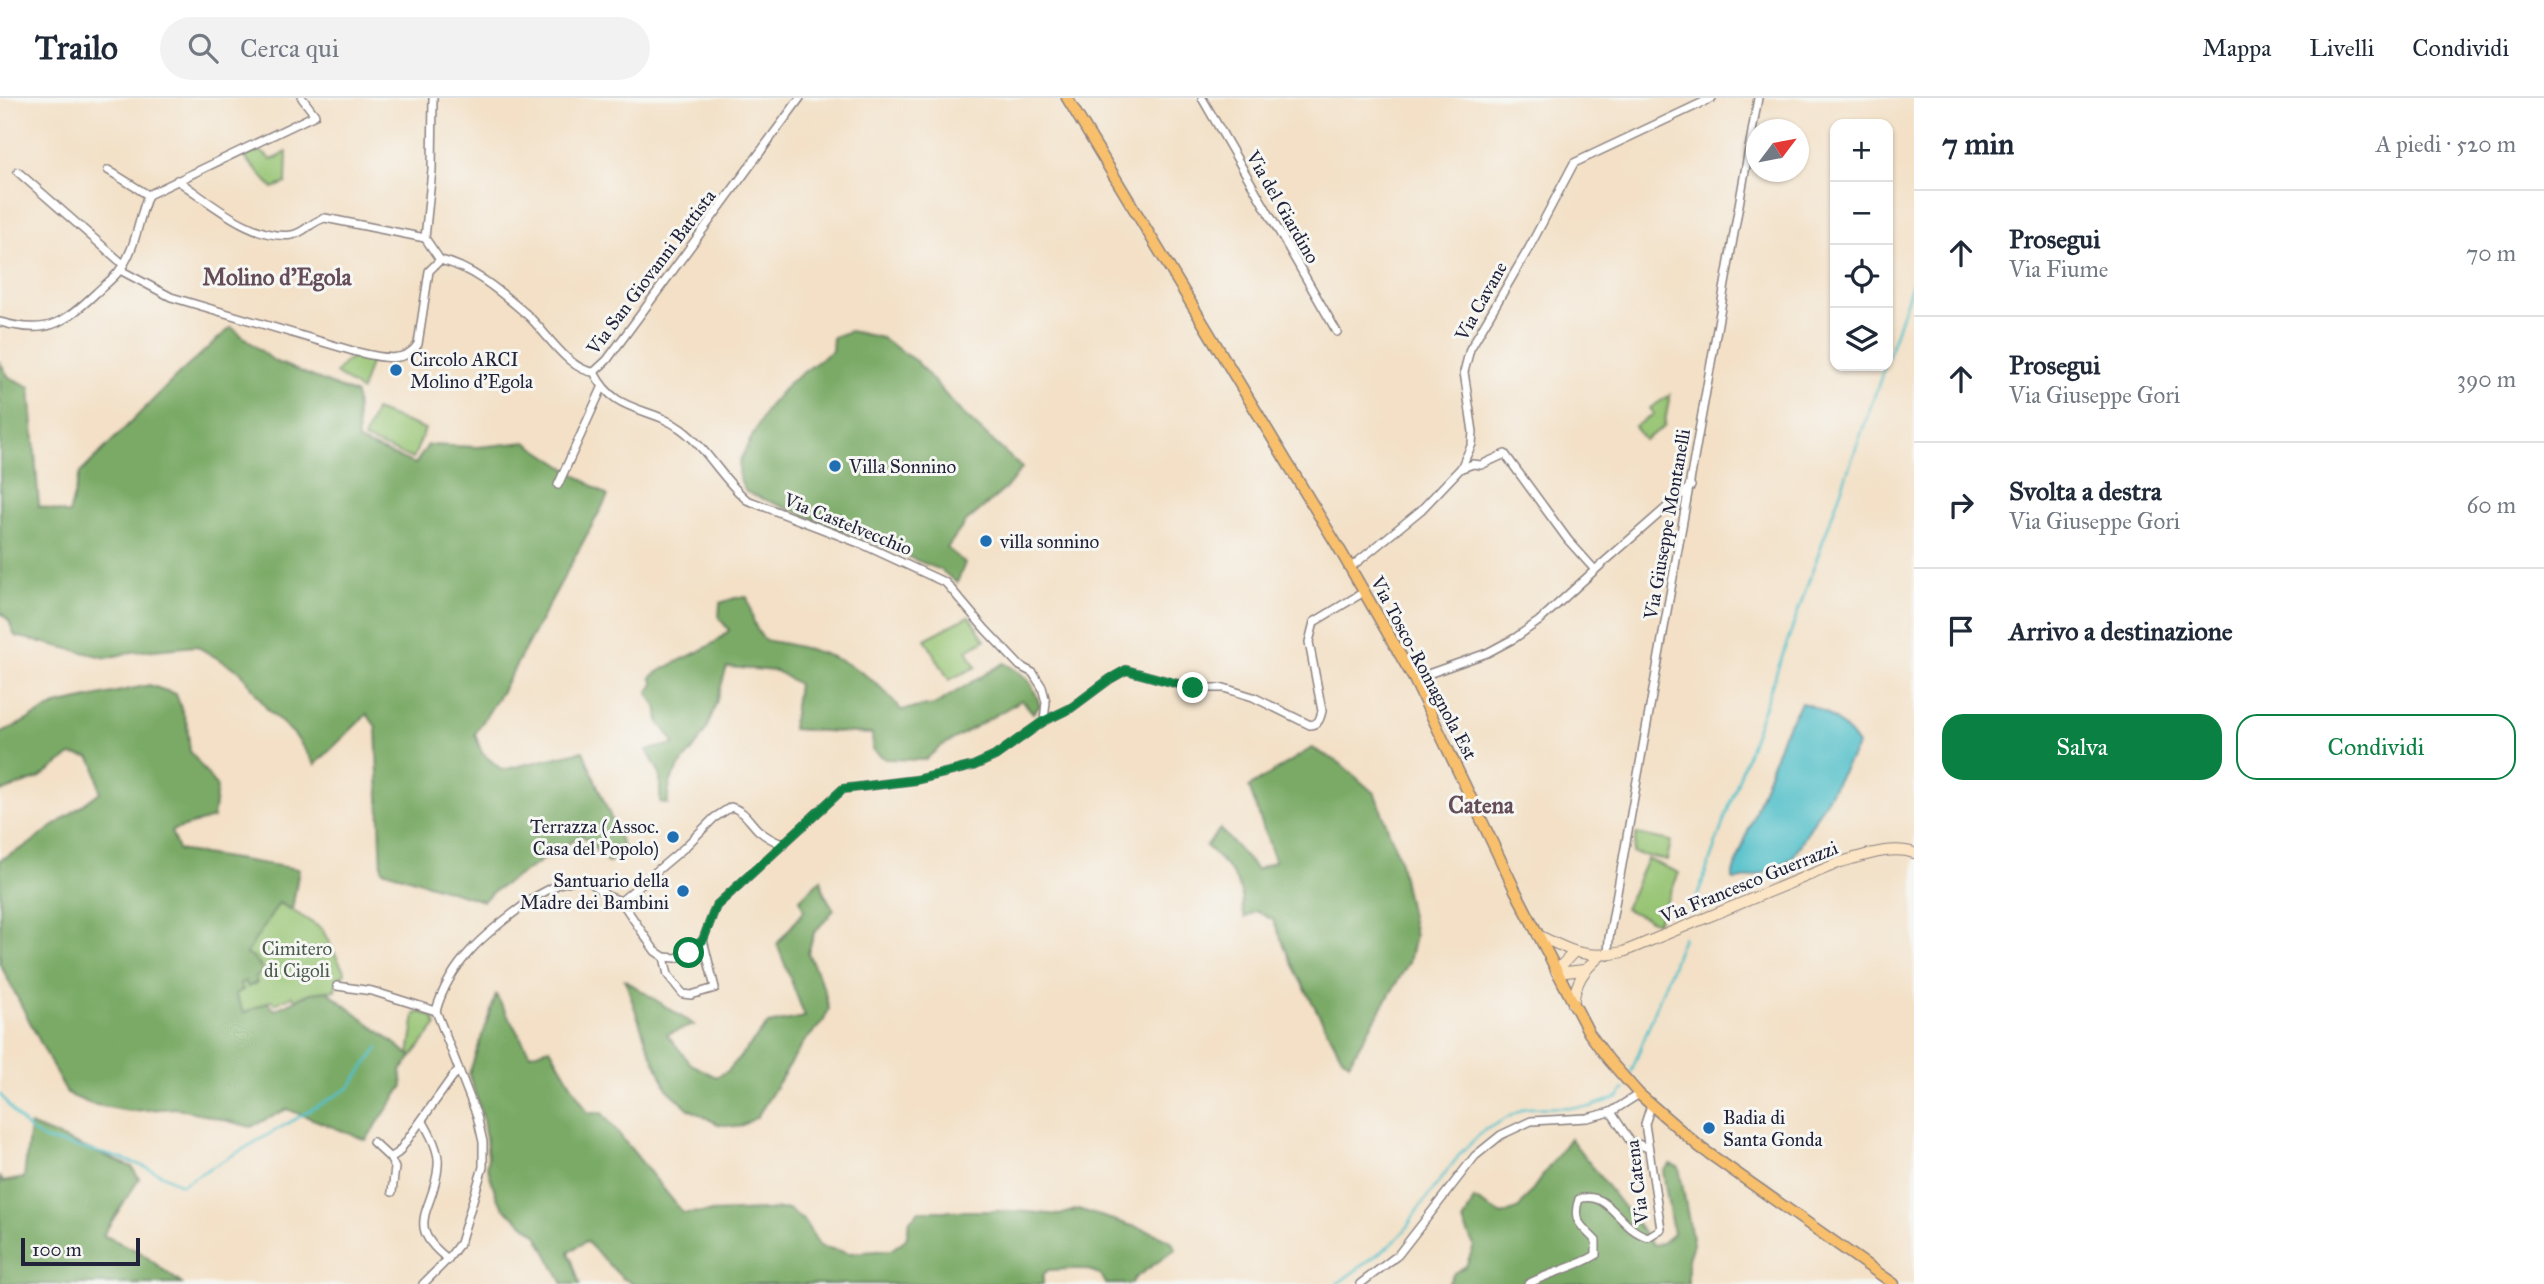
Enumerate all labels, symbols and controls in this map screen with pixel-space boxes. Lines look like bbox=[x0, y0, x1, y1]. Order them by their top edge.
search box bbox=[160, 17, 650, 80]
text: Trailo bbox=[35, 28, 118, 68]
icon: search bbox=[184, 29, 222, 67]
text: Cerca qui bbox=[240, 32, 339, 64]
text: Mappa bbox=[2202, 33, 2271, 63]
text: Livelli bbox=[2309, 33, 2374, 63]
text: Condividi bbox=[2412, 33, 2509, 63]
north arrow bbox=[1746, 119, 1809, 182]
map controls bbox=[1830, 119, 1893, 371]
button: + bbox=[1830, 119, 1893, 182]
text: 7 min bbox=[1942, 126, 2014, 162]
text: A piedi · 520 m bbox=[2376, 130, 2516, 158]
street label: Via del Giardino bbox=[1241, 146, 1325, 268]
button: − bbox=[1830, 182, 1893, 245]
street label: Via San Giovanni Battista bbox=[581, 184, 721, 360]
text: Prosegui bbox=[2009, 223, 2100, 255]
icon: ahead bbox=[1942, 234, 1980, 272]
text: 70 m bbox=[2466, 239, 2516, 267]
button: locate bbox=[1830, 245, 1893, 308]
text: Via Fiume bbox=[2009, 255, 2108, 283]
street label: Via Cavane bbox=[1449, 257, 1512, 345]
district label: Molino d'Egola bbox=[203, 263, 353, 292]
button: layers bbox=[1830, 308, 1893, 371]
place label: Circolo ARCI Molino d'Egola bbox=[410, 348, 534, 394]
text: Prosegui bbox=[2009, 349, 2100, 381]
icon: ahead bbox=[1942, 360, 1980, 398]
marker: Circolo ARCI Molino d'Egola bbox=[388, 362, 404, 378]
text: 390 m bbox=[2457, 365, 2516, 393]
text: Via Giuseppe Gori bbox=[2009, 381, 2180, 409]
street label: Via Giuseppe Montanelli bbox=[1639, 427, 1695, 622]
place label: Villa Sonnino bbox=[848, 455, 957, 478]
marker: Villa Sonnino bbox=[827, 458, 843, 474]
text: Svolta a destra bbox=[2009, 475, 2162, 507]
icon: right bbox=[1942, 486, 1980, 524]
street label: Via Castelvecchio bbox=[780, 487, 916, 560]
text: 60 m bbox=[2467, 491, 2516, 519]
text: Via Giuseppe Gori bbox=[2009, 507, 2180, 535]
place label: villa sonnino bbox=[999, 530, 1100, 553]
marker: villa sonnino bbox=[978, 533, 994, 549]
street label: Via Tosco-Romagnola Est bbox=[1365, 572, 1482, 764]
icon: arrive bbox=[1942, 612, 1980, 650]
text: Arrivo a destinazione bbox=[2009, 615, 2233, 647]
route end bbox=[1177, 672, 1208, 703]
button: Salva bbox=[1942, 714, 2222, 780]
button: Condividi bbox=[2236, 714, 2516, 780]
district label: Catena bbox=[1448, 791, 1515, 819]
place label: Terrazza ( Assoc. Casa del Popolo) bbox=[530, 815, 659, 861]
marker: Terrazza ( Assoc. Casa del Popolo) bbox=[665, 829, 681, 845]
street label: Via Francesco Guerrazzi bbox=[1656, 836, 1841, 929]
place label: Santuario della Madre dei Bambini bbox=[520, 869, 670, 914]
marker: Santuario della Madre dei Bambini bbox=[675, 883, 691, 899]
park label: Cimitero di Cigoli bbox=[262, 937, 333, 983]
route start bbox=[673, 937, 704, 968]
place label: Badia di Santa Gonda bbox=[1723, 1106, 1823, 1151]
marker: Badia di Santa Gonda bbox=[1701, 1120, 1717, 1136]
street label: Via Catena bbox=[1620, 1138, 1654, 1226]
scale bar bbox=[21, 1235, 140, 1267]
text: 100 m bbox=[32, 1238, 82, 1261]

